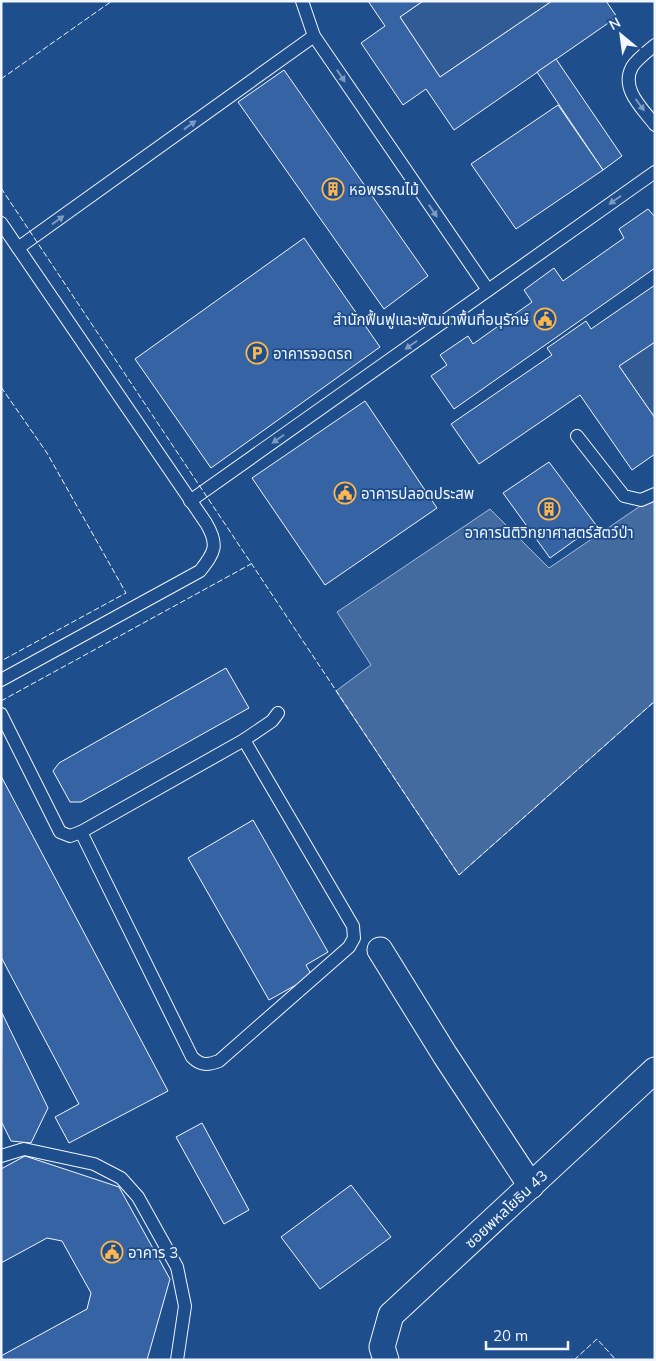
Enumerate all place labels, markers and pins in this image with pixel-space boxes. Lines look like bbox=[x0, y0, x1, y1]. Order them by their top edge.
building icon: หอพรรณไม้ bbox=[321, 177, 345, 201]
place label: หอพรรณไม้ bbox=[349, 180, 419, 199]
public building icon: สำนักฟื้นฟูและพัฒนาพื้นที่อนุรักษ์ bbox=[533, 307, 557, 331]
place label: สำนักฟื้นฟูและพัฒนาพื้นที่อนุรักษ์ bbox=[333, 309, 529, 329]
parking icon: อาคารจอดรถ bbox=[245, 341, 269, 365]
place label: อาคารจอดรถ bbox=[273, 344, 353, 363]
public building icon: อาคารปลอดประสพ bbox=[333, 481, 357, 505]
place label: อาคารปลอดประสพ bbox=[361, 484, 474, 503]
building icon: อาคารนิติวิทยาศาสตร์สัตว์ป่า bbox=[537, 497, 561, 521]
place label: อาคารนิติวิทยาศาสตร์สัตว์ป่า bbox=[464, 523, 634, 542]
public building icon: อาคาร 3 bbox=[100, 1240, 124, 1264]
place label: อาคาร 3 bbox=[128, 1243, 178, 1262]

